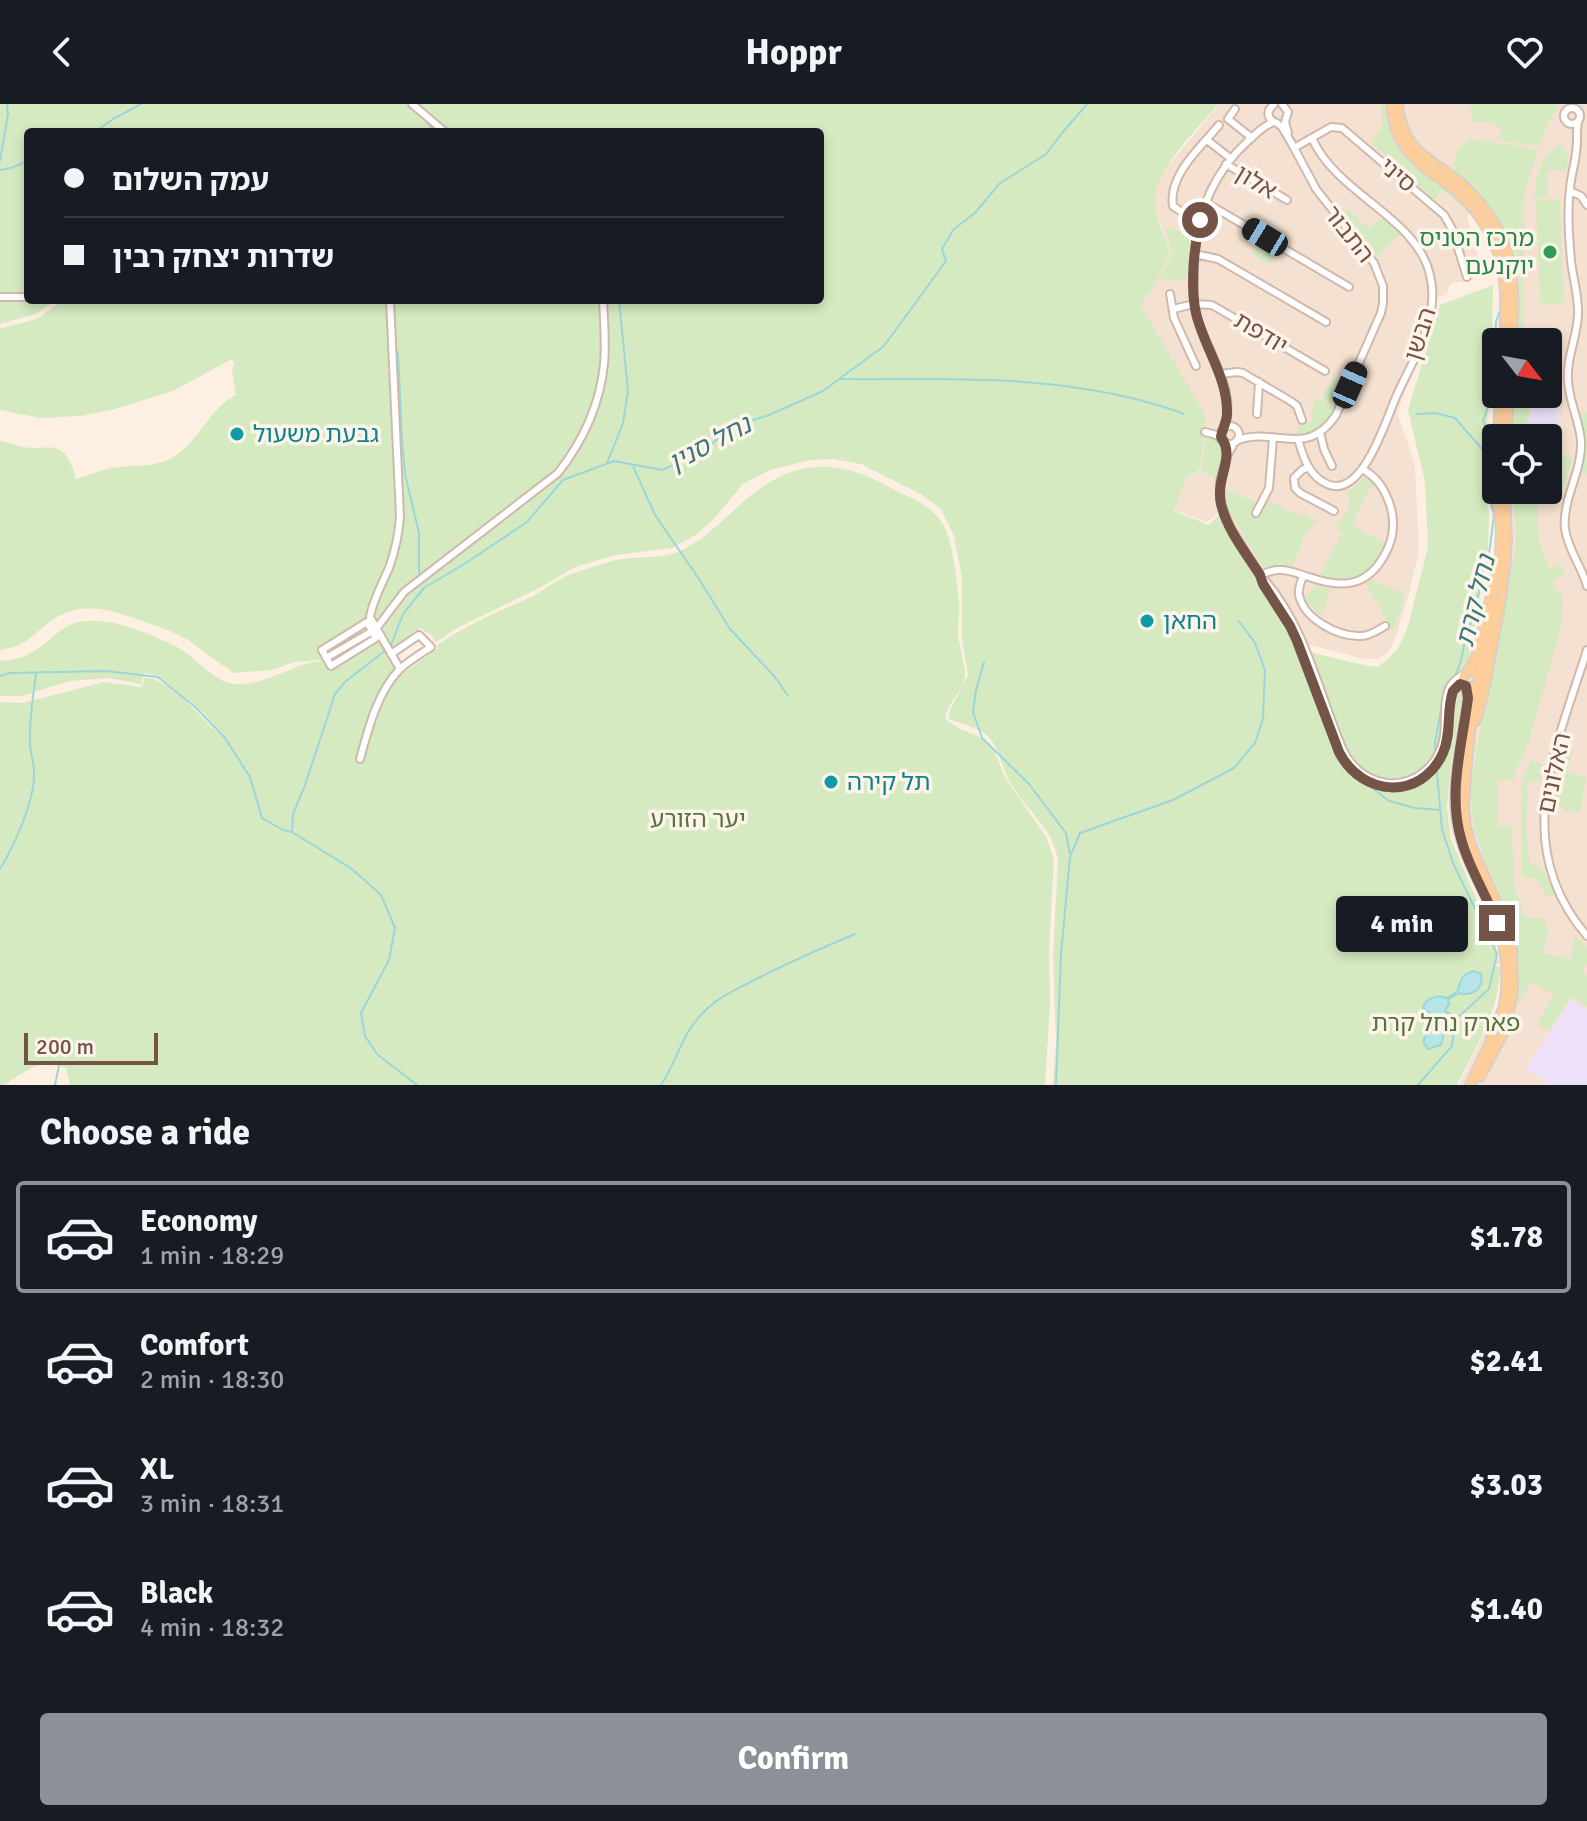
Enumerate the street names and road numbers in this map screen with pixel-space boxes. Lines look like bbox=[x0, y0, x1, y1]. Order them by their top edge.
street label: סיני bbox=[1374, 151, 1422, 199]
street label: אלון bbox=[1230, 158, 1282, 206]
street label: התבור bbox=[1317, 199, 1381, 269]
street label: הבשן bbox=[1397, 304, 1443, 364]
street label: יודפת bbox=[1229, 305, 1293, 361]
street label: האלונים bbox=[1531, 730, 1577, 816]

